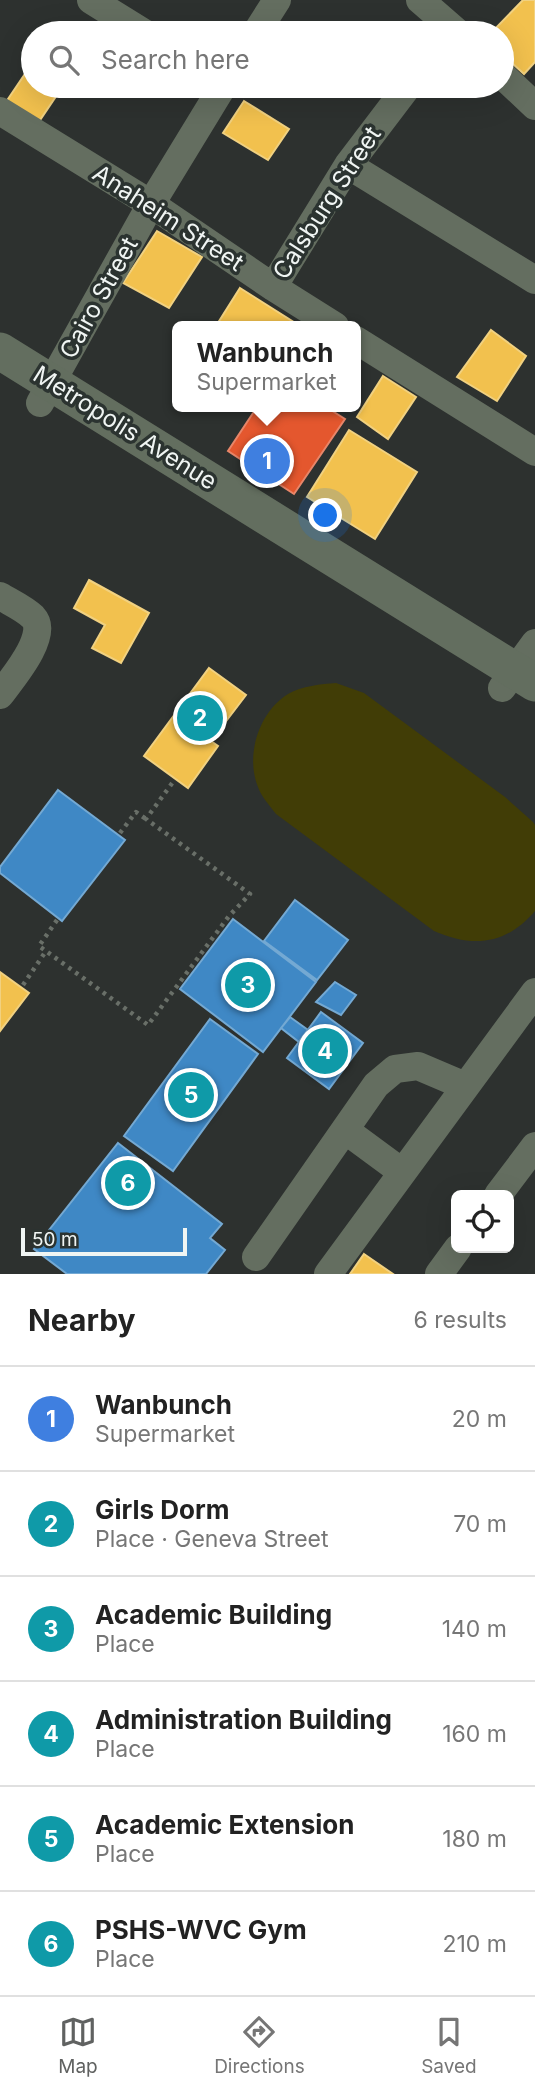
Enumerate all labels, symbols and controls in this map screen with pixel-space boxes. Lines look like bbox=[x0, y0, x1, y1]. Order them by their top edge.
search box bbox=[21, 21, 514, 98]
icon: search bbox=[45, 41, 83, 79]
text: Search here bbox=[101, 44, 250, 75]
street label: Calsburg Street bbox=[266, 121, 387, 285]
street label: Anaheim Street bbox=[88, 158, 249, 277]
street label: Cairo Street bbox=[53, 232, 144, 364]
popup bbox=[172, 321, 361, 412]
text: Wanbunch bbox=[197, 337, 334, 368]
street label: Metropolis Avenue bbox=[28, 359, 222, 496]
text: Supermarket bbox=[197, 368, 337, 396]
pin: 1 bbox=[244, 435, 290, 487]
your location bbox=[308, 498, 342, 532]
pin: 2 bbox=[177, 692, 223, 744]
pin: 3 bbox=[225, 959, 271, 1011]
pin: 4 bbox=[302, 1025, 348, 1077]
pin: 5 bbox=[168, 1069, 214, 1121]
pin: 6 bbox=[105, 1157, 151, 1209]
map controls bbox=[451, 1190, 514, 1253]
button: locate bbox=[451, 1190, 514, 1253]
scale bar bbox=[21, 1225, 187, 1257]
text: 50 m bbox=[32, 1228, 78, 1251]
text: Nearby bbox=[28, 1302, 136, 1338]
text: 6 results bbox=[413, 1306, 507, 1334]
text: Wanbunch bbox=[95, 1389, 232, 1420]
text: 1 bbox=[46, 1405, 56, 1433]
text: 20 m bbox=[452, 1405, 507, 1433]
text: Supermarket bbox=[95, 1420, 235, 1448]
text: Girls Dorm bbox=[95, 1494, 230, 1525]
text: 2 bbox=[44, 1510, 58, 1538]
text: 70 m bbox=[453, 1510, 507, 1538]
text: Place · Geneva Street bbox=[95, 1525, 329, 1553]
text: Academic Building bbox=[95, 1599, 332, 1630]
text: 3 bbox=[44, 1615, 58, 1643]
text: 140 m bbox=[442, 1615, 507, 1643]
text: Place bbox=[95, 1630, 155, 1658]
text: Administration Building bbox=[95, 1704, 392, 1735]
text: 4 bbox=[43, 1720, 59, 1748]
text: 160 m bbox=[442, 1720, 507, 1748]
text: Place bbox=[95, 1735, 155, 1763]
text: Academic Extension bbox=[95, 1809, 355, 1840]
text: 5 bbox=[44, 1825, 58, 1853]
text: 180 m bbox=[442, 1825, 507, 1853]
text: Place bbox=[95, 1840, 155, 1868]
text: PSHS-WVC Gym bbox=[95, 1914, 307, 1945]
text: 6 bbox=[44, 1930, 58, 1958]
text: 210 m bbox=[442, 1930, 507, 1958]
text: Place bbox=[95, 1945, 155, 1973]
tab: Map bbox=[58, 2013, 98, 2078]
tab: Directions bbox=[214, 2013, 305, 2078]
tab: Saved bbox=[421, 2013, 477, 2078]

